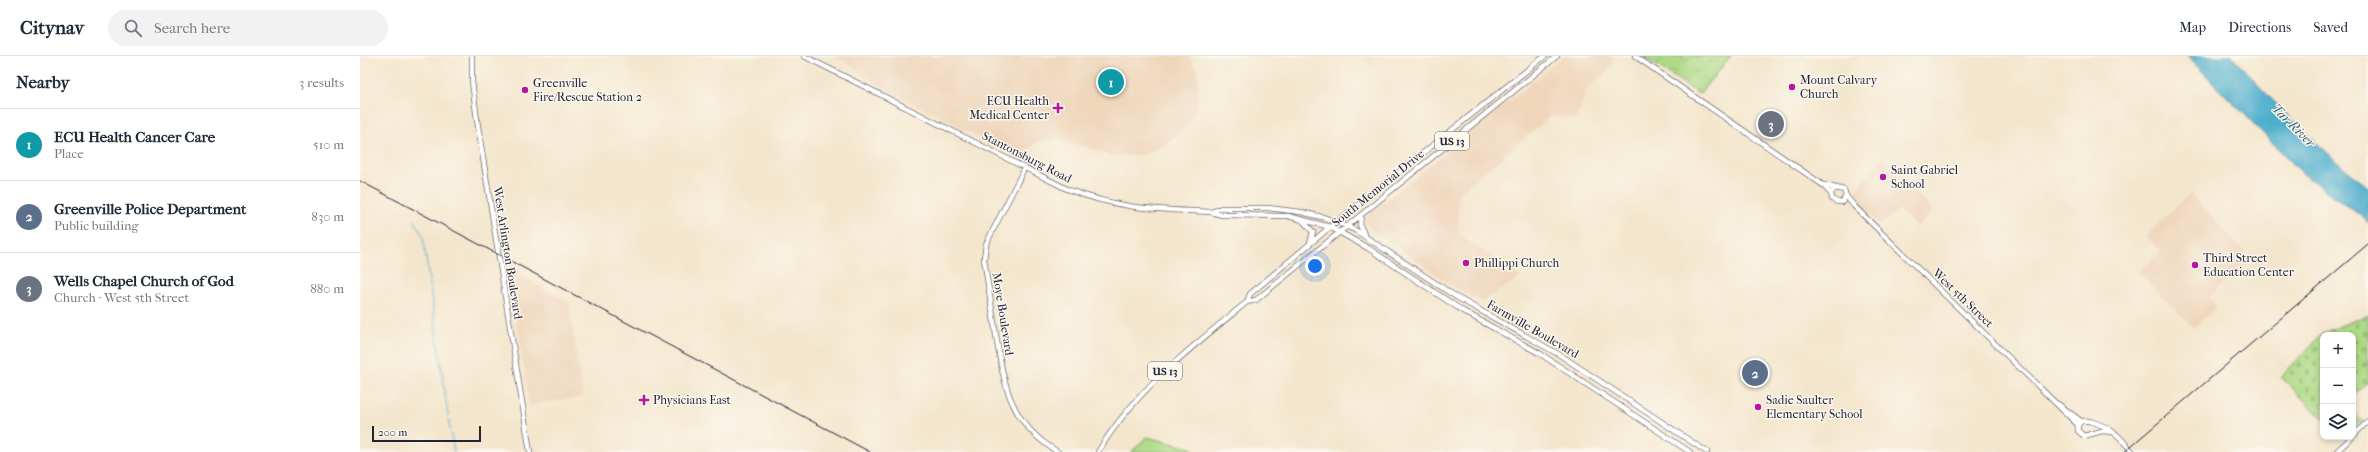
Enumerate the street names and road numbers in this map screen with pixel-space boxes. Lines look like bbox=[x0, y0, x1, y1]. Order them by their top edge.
street label: Stantonsburg Road bbox=[980, 128, 1074, 186]
road number: US 13 bbox=[1435, 132, 1469, 150]
street label: South Memorial Drive bbox=[1329, 146, 1427, 230]
street label: West Arlington Boulevard bbox=[490, 185, 525, 321]
street label: West 5th Street bbox=[1929, 265, 1997, 331]
street label: Moye Boulevard bbox=[990, 272, 1017, 357]
street label: Farmville Boulevard bbox=[1484, 297, 1582, 361]
road number: US 13 bbox=[1148, 362, 1182, 380]

